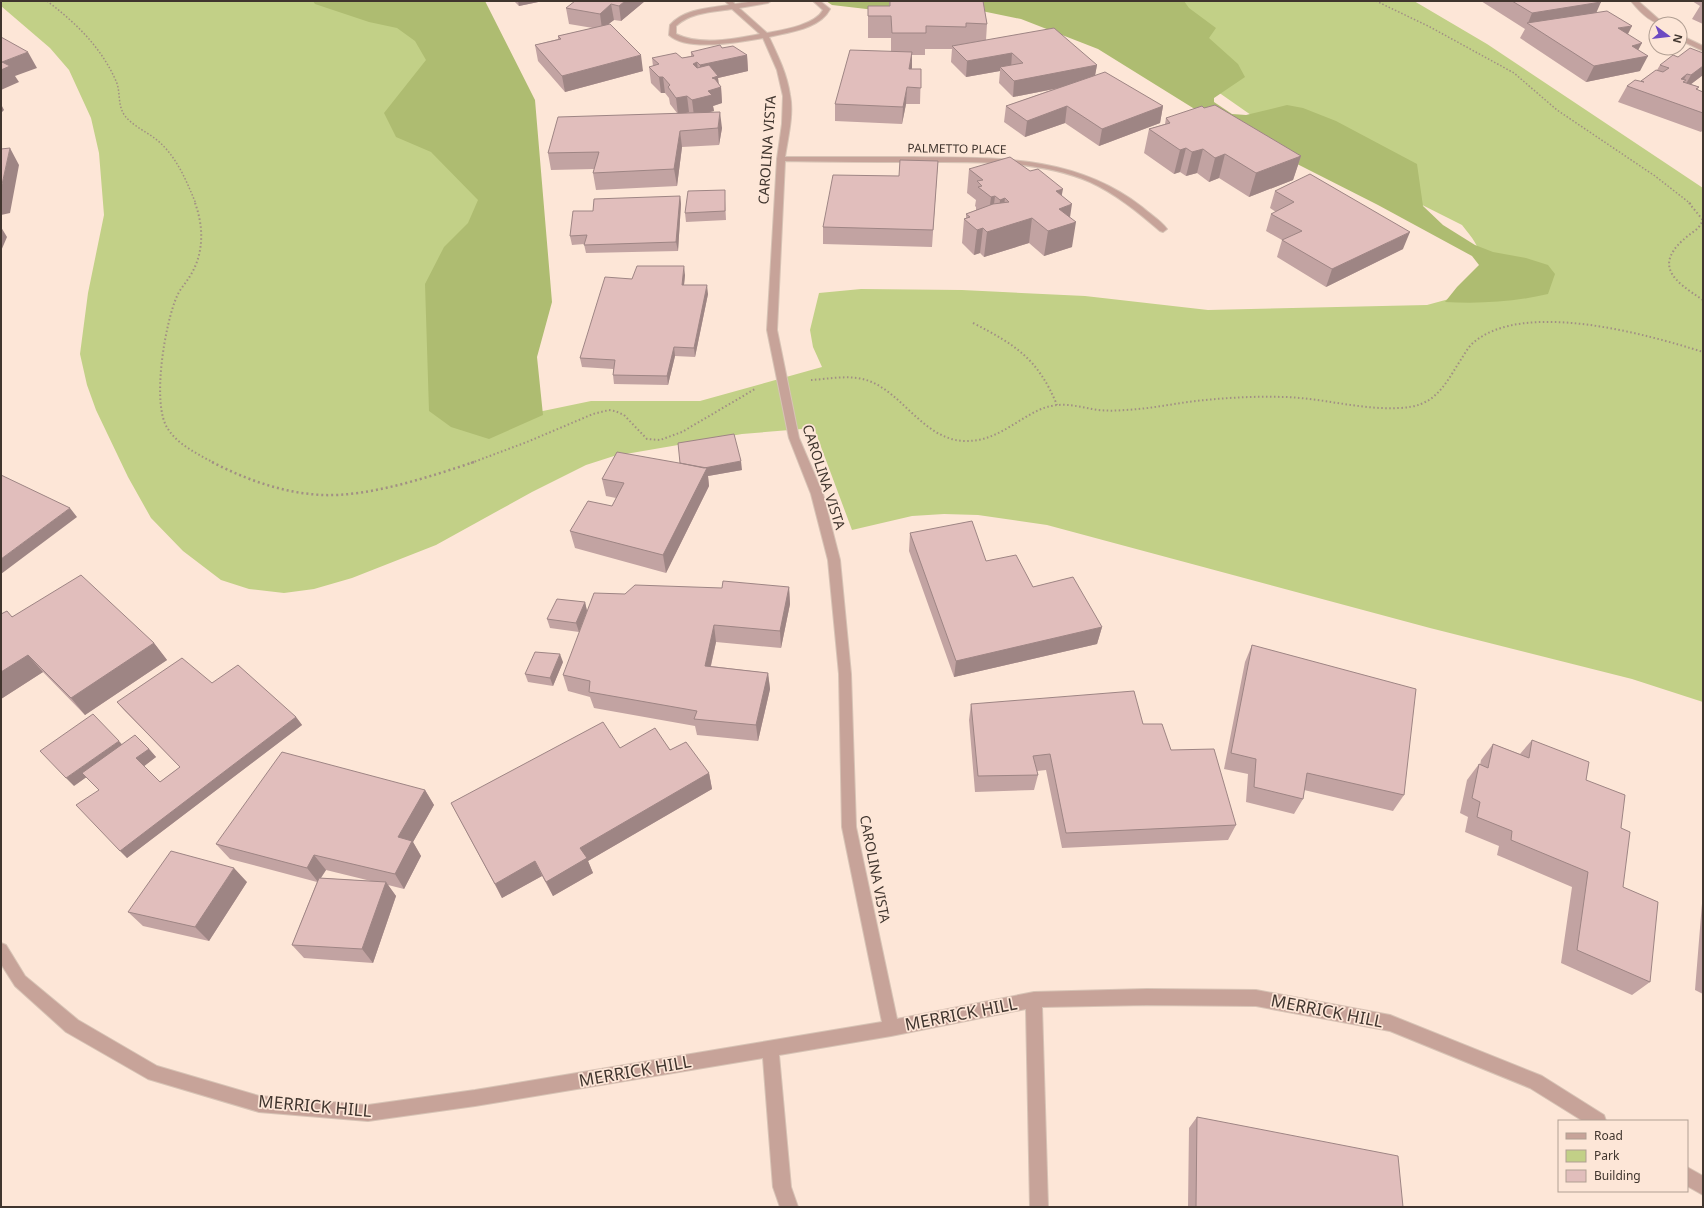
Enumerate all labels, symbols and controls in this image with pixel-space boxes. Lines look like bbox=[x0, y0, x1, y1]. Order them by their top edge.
north arrow bbox=[1648, 16, 1688, 56]
text: N bbox=[1670, 32, 1687, 45]
street label: CAROLINA VISTA bbox=[753, 95, 780, 205]
street label: PALMETTO PLACE bbox=[907, 139, 1007, 158]
street label: CAROLINA VISTA bbox=[799, 422, 850, 532]
street label: CAROLINA VISTA bbox=[856, 813, 895, 924]
street label: MERRICK HILL bbox=[1269, 988, 1385, 1033]
street label: MERRICK HILL bbox=[903, 991, 1019, 1036]
street label: MERRICK HILL bbox=[577, 1049, 693, 1092]
street label: MERRICK HILL bbox=[257, 1089, 373, 1122]
legend bbox=[1558, 1120, 1688, 1192]
text: Road bbox=[1594, 1127, 1623, 1144]
text: Park bbox=[1594, 1147, 1620, 1164]
text: Building bbox=[1594, 1167, 1641, 1184]

